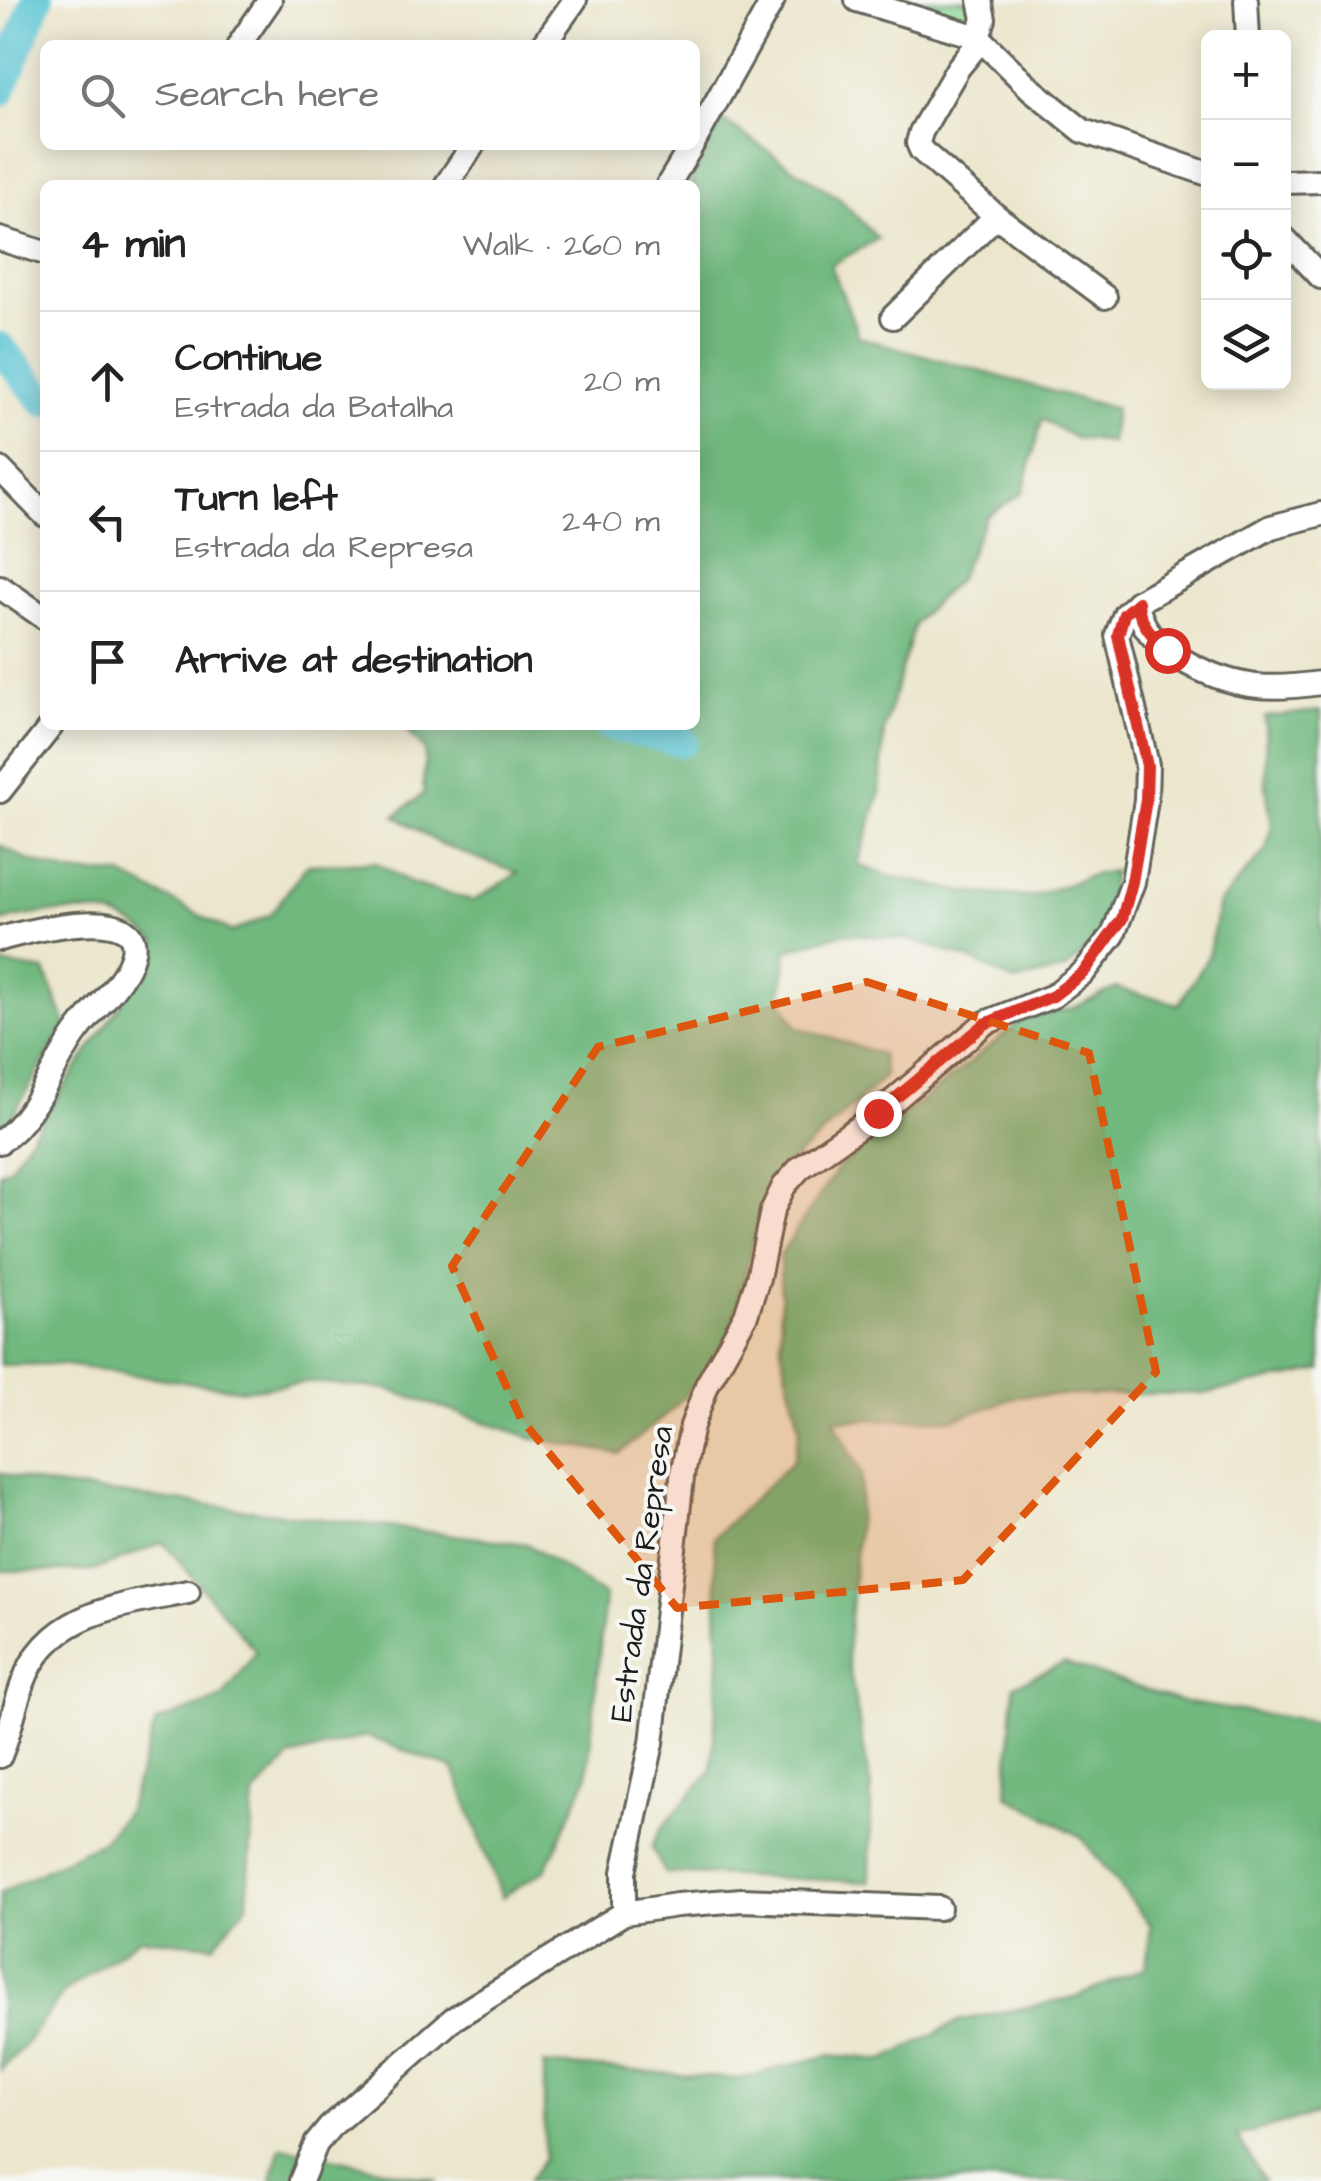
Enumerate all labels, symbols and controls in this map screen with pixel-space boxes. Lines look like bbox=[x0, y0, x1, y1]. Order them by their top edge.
map controls bbox=[1201, 30, 1291, 390]
button: + bbox=[1201, 30, 1291, 120]
search box bbox=[40, 40, 700, 150]
icon: search bbox=[75, 68, 130, 123]
text: Search here bbox=[155, 69, 379, 121]
button: − bbox=[1201, 120, 1291, 210]
button: locate bbox=[1201, 210, 1291, 300]
text: 4 min bbox=[80, 216, 185, 274]
text: Walk · 260 m bbox=[463, 223, 660, 268]
button: layers bbox=[1201, 300, 1291, 390]
text: Continue bbox=[175, 333, 322, 385]
icon: ahead bbox=[80, 354, 135, 409]
text: 20 m bbox=[584, 359, 660, 404]
text: Estrada da Batalha bbox=[175, 385, 453, 430]
text: Turn left bbox=[175, 473, 338, 525]
icon: left bbox=[80, 494, 135, 549]
text: 240 m bbox=[562, 499, 660, 544]
text: Estrada da Represa bbox=[175, 525, 473, 570]
route start bbox=[1145, 628, 1191, 674]
icon: arrive bbox=[80, 634, 135, 689]
text: Arrive at destination bbox=[175, 635, 532, 687]
route end bbox=[856, 1091, 902, 1137]
street label: Estrada da Represa bbox=[599, 1423, 685, 1725]

